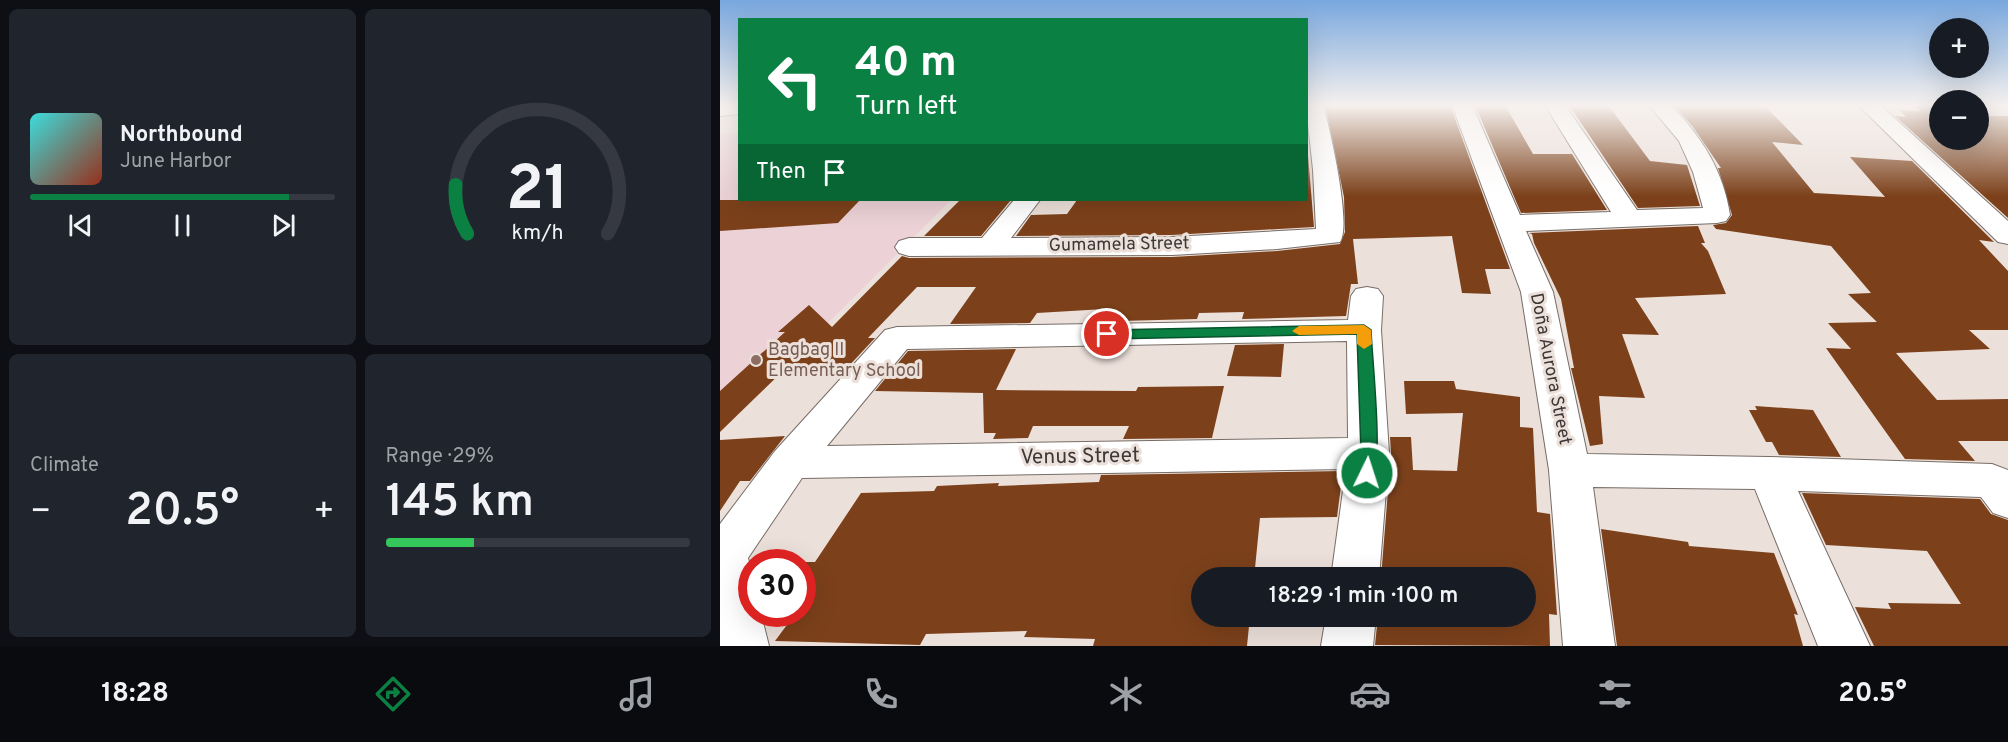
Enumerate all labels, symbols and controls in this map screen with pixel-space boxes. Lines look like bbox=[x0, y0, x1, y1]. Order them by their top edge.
map controls bbox=[1929, 18, 1989, 150]
button: + bbox=[1929, 18, 1989, 78]
text: 40 m bbox=[855, 38, 957, 91]
icon: left bbox=[756, 42, 834, 120]
text: Turn left bbox=[855, 90, 957, 124]
button: − bbox=[1929, 90, 1989, 150]
text: Northbound bbox=[120, 122, 243, 149]
text: June Harbor bbox=[120, 149, 232, 175]
text: 21 bbox=[506, 153, 569, 232]
icon: arrive bbox=[818, 156, 851, 189]
text: Then bbox=[756, 159, 806, 186]
icon: previous bbox=[64, 209, 97, 242]
icon: pause bbox=[166, 209, 199, 242]
icon: next bbox=[267, 209, 300, 242]
text: km/h bbox=[512, 221, 564, 248]
street label: Gumamela Street bbox=[1048, 232, 1190, 258]
street label: Doña Aurora Street bbox=[1524, 291, 1576, 447]
pin bbox=[1081, 308, 1132, 359]
icon: arrive bbox=[1090, 317, 1123, 350]
place label: Bagbag II Elementary School bbox=[768, 339, 921, 383]
marker: Bagbag II Elementary School bbox=[749, 353, 763, 367]
position arrow bbox=[1335, 441, 1399, 505]
street label: Venus Street bbox=[1020, 442, 1140, 472]
text: Range · 29% bbox=[386, 444, 494, 470]
text: Climate bbox=[30, 453, 99, 479]
text: 145 km bbox=[386, 475, 534, 532]
text: 20.5° bbox=[125, 484, 239, 541]
text: − bbox=[30, 492, 51, 534]
text: + bbox=[313, 492, 335, 534]
speed limit sign: 30 bbox=[738, 549, 816, 627]
text: 18:29 · 1 min · 100 m bbox=[1269, 583, 1458, 610]
icon: directions bbox=[372, 673, 414, 715]
icon: music bbox=[616, 673, 658, 715]
icon: phone bbox=[860, 673, 902, 715]
icon: climate bbox=[1105, 673, 1147, 715]
icon: car bbox=[1349, 673, 1391, 715]
icon: filters bbox=[1594, 673, 1636, 715]
text: 18:28 bbox=[101, 677, 169, 711]
text: 20.5° bbox=[1838, 677, 1907, 711]

